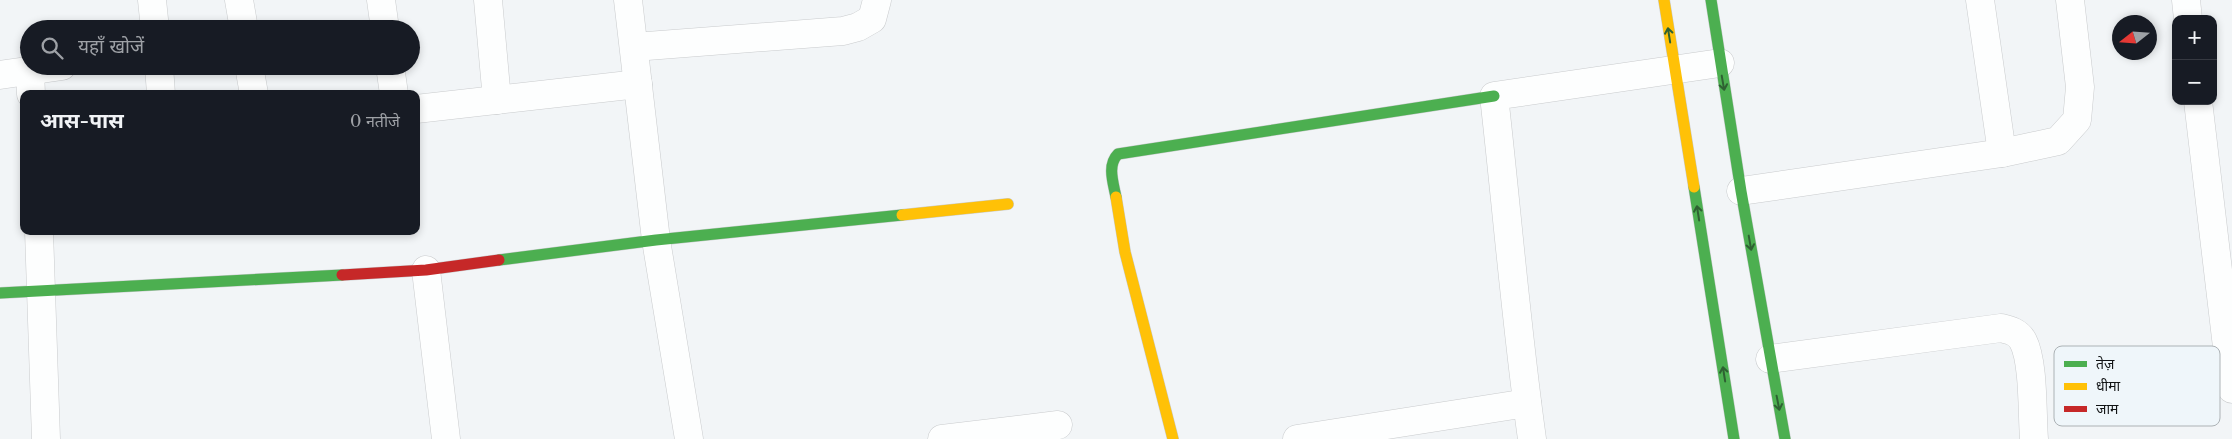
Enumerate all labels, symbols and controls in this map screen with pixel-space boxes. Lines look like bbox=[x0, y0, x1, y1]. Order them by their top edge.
north arrow bbox=[2112, 15, 2157, 60]
map controls bbox=[2172, 15, 2217, 105]
button: + bbox=[2172, 15, 2217, 60]
search box bbox=[20, 20, 420, 75]
one-way arrow bbox=[1664, 28, 1674, 44]
icon: search bbox=[38, 34, 66, 62]
text: यहाँ खोजें bbox=[78, 35, 144, 58]
button: − bbox=[2172, 60, 2217, 105]
one-way arrow bbox=[1719, 74, 1729, 90]
text: आस-पास bbox=[40, 108, 124, 134]
text: 0 नतीजे bbox=[350, 111, 400, 131]
one-way arrow bbox=[1693, 205, 1703, 221]
one-way arrow bbox=[1746, 235, 1756, 251]
legend bbox=[2054, 346, 2220, 426]
text: तेज़ bbox=[2096, 355, 2115, 373]
one-way arrow bbox=[1718, 366, 1728, 382]
text: धीमा bbox=[2096, 377, 2121, 395]
one-way arrow bbox=[1774, 395, 1783, 411]
text: जाम bbox=[2096, 400, 2119, 418]

